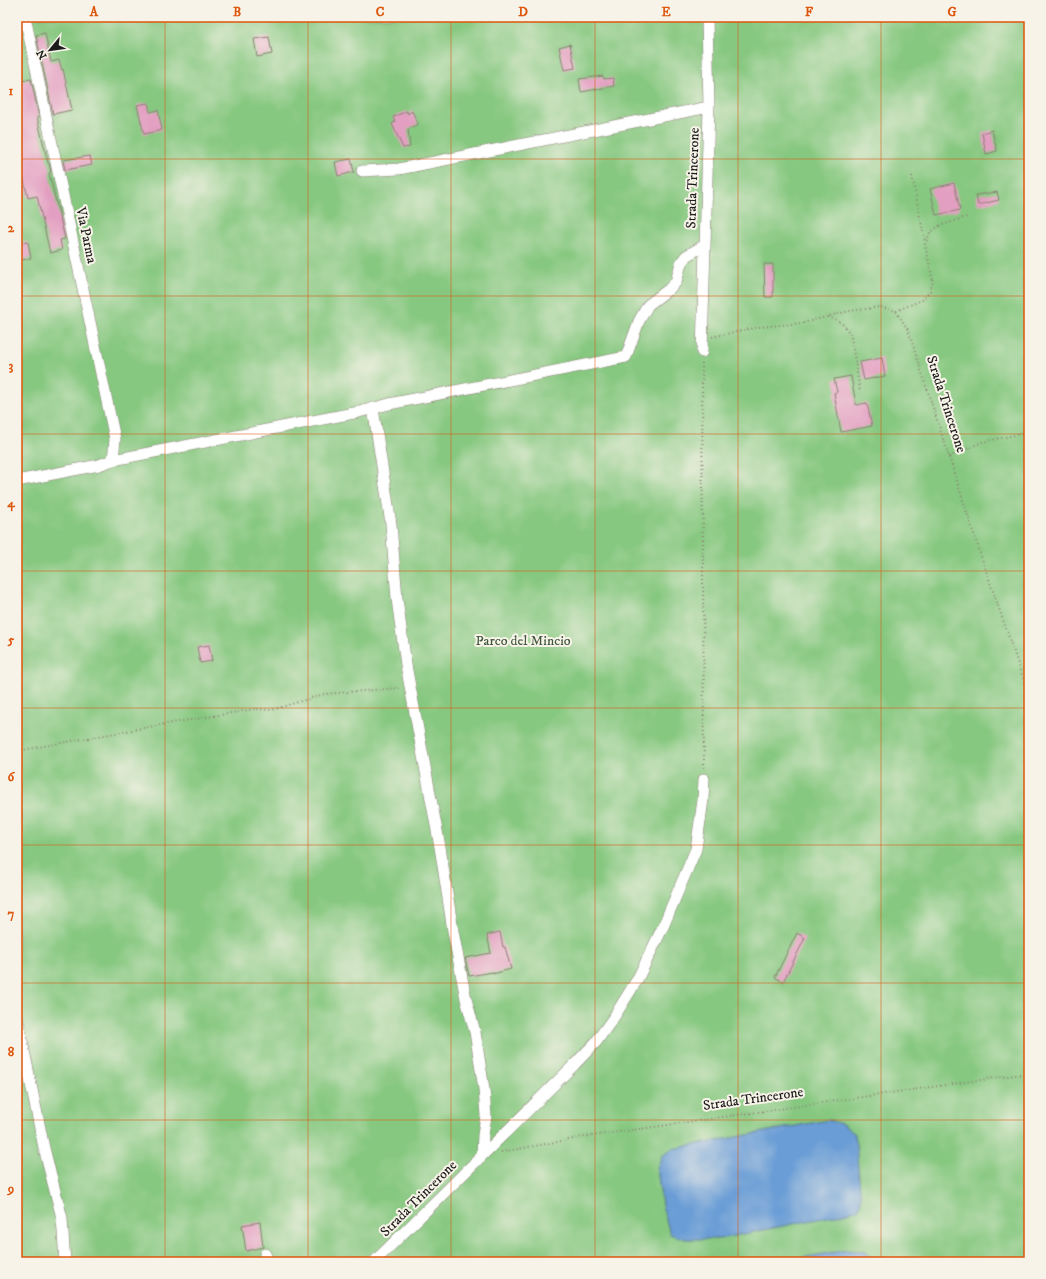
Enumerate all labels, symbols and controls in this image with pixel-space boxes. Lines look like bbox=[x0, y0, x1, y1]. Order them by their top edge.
text: A bbox=[89, 4, 99, 20]
text: B bbox=[233, 4, 241, 20]
text: C bbox=[376, 4, 385, 20]
text: D bbox=[518, 4, 528, 20]
text: E bbox=[661, 4, 671, 20]
text: F bbox=[805, 4, 814, 20]
text: G bbox=[947, 4, 957, 20]
north arrow bbox=[30, 30, 70, 70]
text: N bbox=[34, 47, 50, 62]
text: 1 bbox=[9, 83, 14, 99]
street label: Strada Trincerone bbox=[682, 127, 704, 229]
street label: Via Parma bbox=[71, 204, 101, 265]
text: 2 bbox=[8, 220, 15, 236]
street label: Strada Trincerone bbox=[922, 353, 970, 455]
text: 3 bbox=[9, 358, 14, 374]
text: 4 bbox=[6, 495, 15, 512]
text: 5 bbox=[7, 632, 15, 648]
park label: Parco del Mincio bbox=[475, 632, 571, 650]
text: 6 bbox=[8, 769, 16, 785]
text: 7 bbox=[8, 906, 15, 922]
text: 8 bbox=[8, 1044, 15, 1060]
street label: Strada Trincerone bbox=[702, 1083, 805, 1115]
street label: Strada Trincerone bbox=[377, 1156, 461, 1241]
text: 9 bbox=[7, 1181, 14, 1197]

